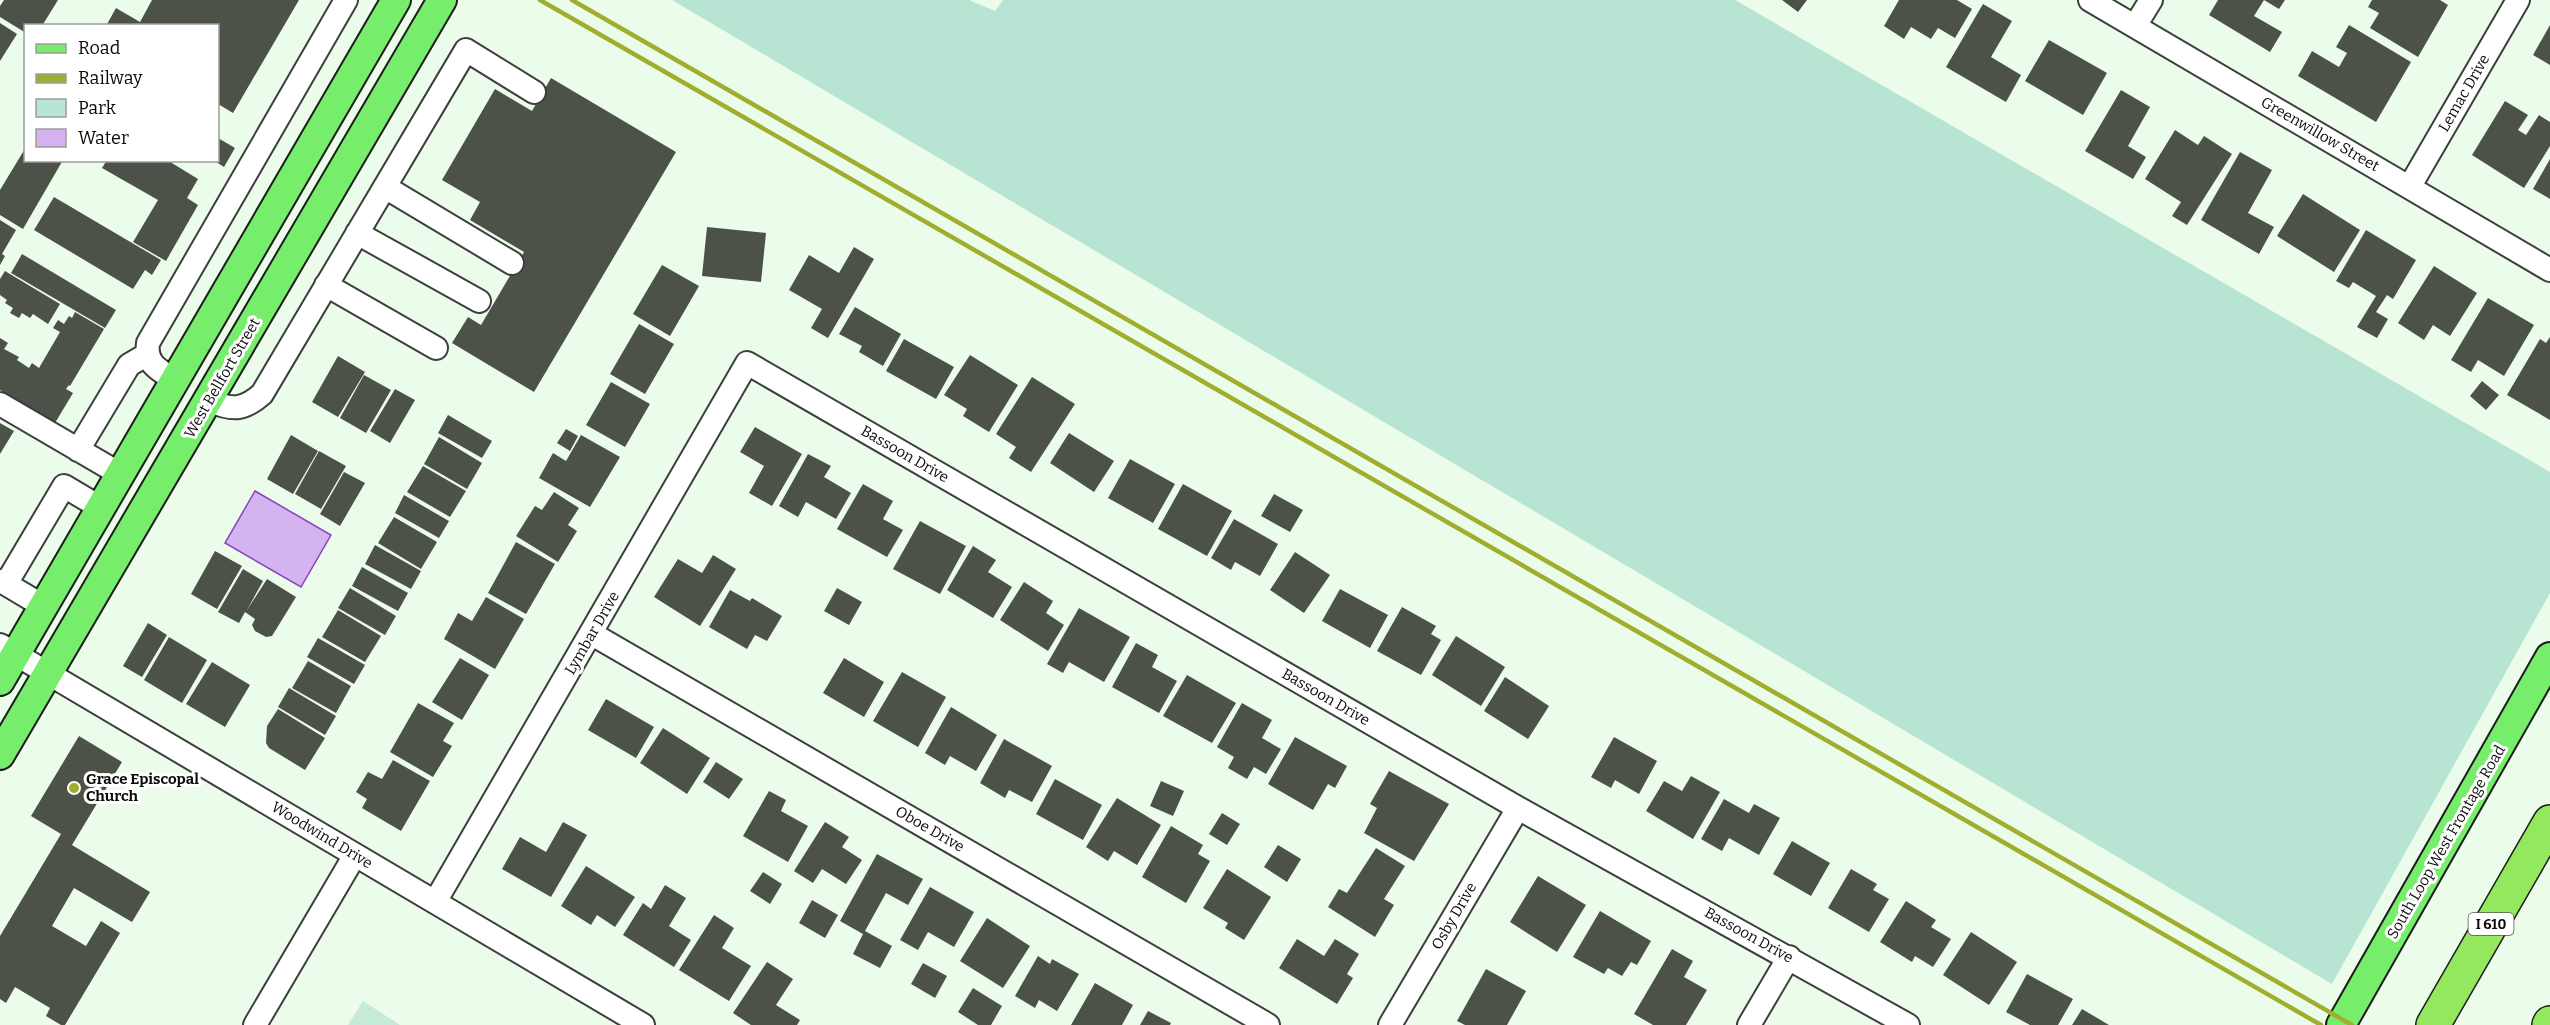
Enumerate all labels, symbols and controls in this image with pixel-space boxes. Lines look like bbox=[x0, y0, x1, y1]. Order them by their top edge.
legend bbox=[24, 24, 219, 162]
text: Road bbox=[78, 37, 121, 59]
street label: Lemac Drive bbox=[2435, 51, 2493, 135]
text: Railway bbox=[78, 67, 143, 89]
street label: Greenwillow Street bbox=[2258, 93, 2383, 175]
text: Park bbox=[78, 97, 117, 119]
text: Water bbox=[78, 127, 129, 149]
street label: West Bellfort Street bbox=[180, 314, 264, 441]
street label: Bassoon Drive bbox=[858, 422, 952, 486]
street label: Lymbar Drive bbox=[561, 588, 623, 678]
street label: Bassoon Drive bbox=[1279, 665, 1373, 729]
street label: South Loop West Frontage Road bbox=[2383, 742, 2509, 942]
place label: Grace Episcopal Church bbox=[86, 770, 199, 805]
marker: Grace Episcopal Church bbox=[67, 781, 81, 795]
street label: Woodwind Drive bbox=[268, 798, 376, 872]
street label: Oboe Drive bbox=[892, 802, 968, 856]
street label: Osby Drive bbox=[1428, 879, 1480, 953]
street label: Bassoon Drive bbox=[1702, 903, 1796, 967]
road number: I 610 bbox=[2468, 913, 2514, 935]

